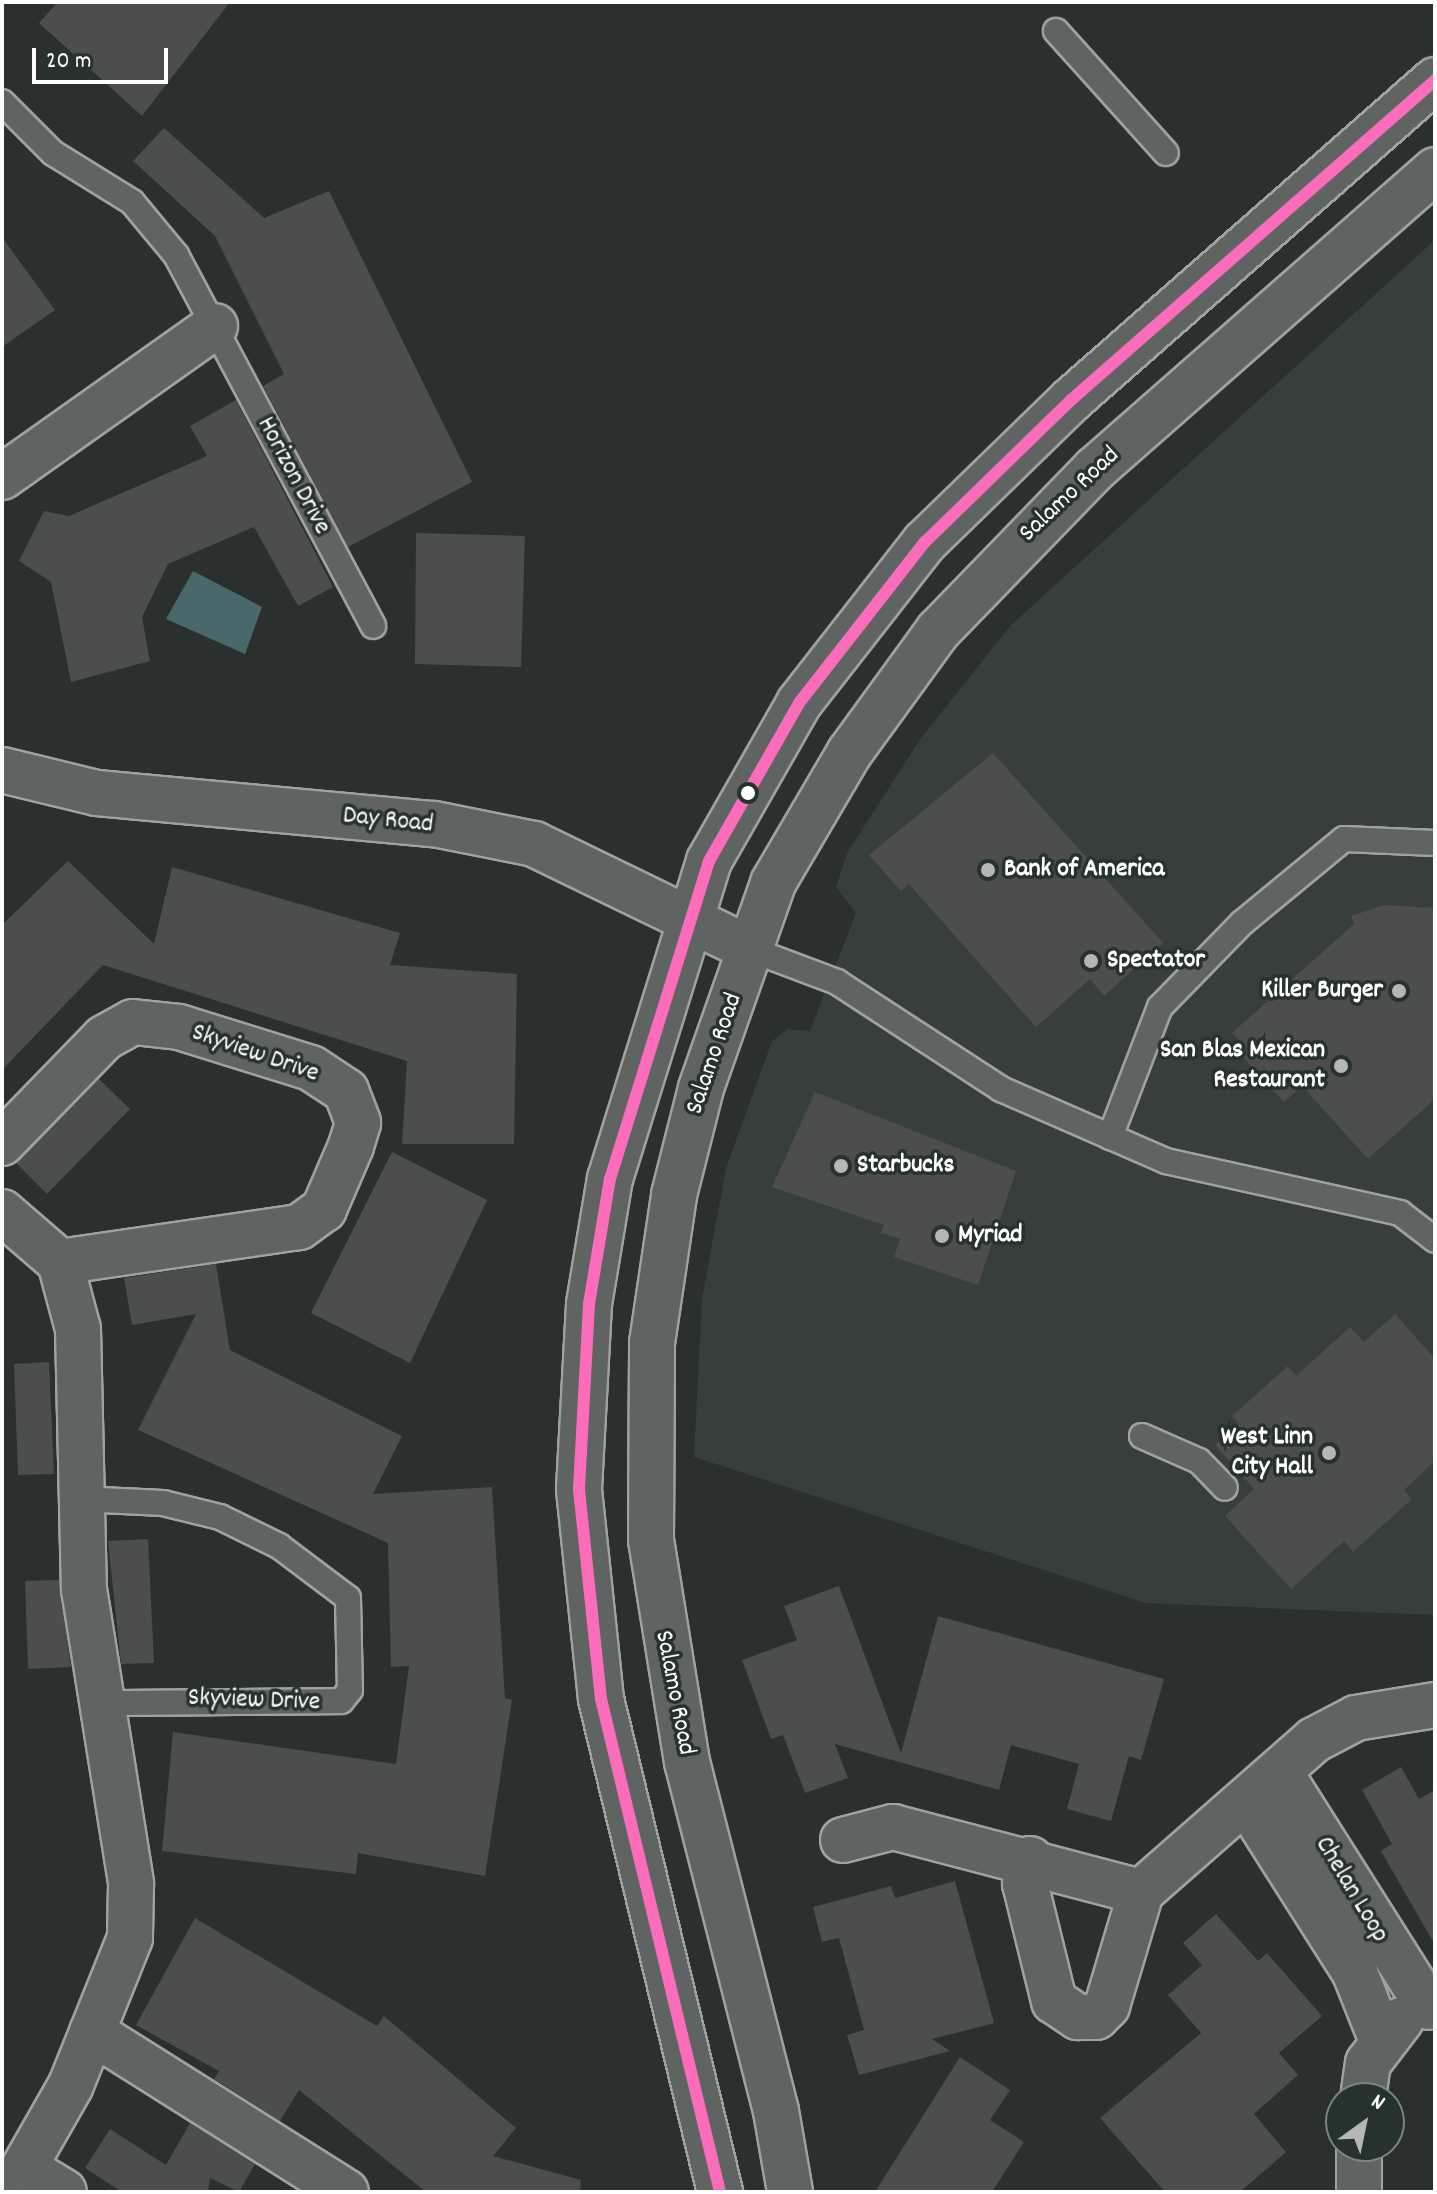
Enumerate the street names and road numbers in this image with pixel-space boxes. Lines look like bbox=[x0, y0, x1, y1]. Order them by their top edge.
street label: Horizon Drive bbox=[249, 412, 337, 540]
street label: Salamo Road bbox=[1013, 441, 1127, 549]
street label: Day Road bbox=[341, 801, 435, 841]
street label: Salamo Road bbox=[680, 989, 750, 1119]
street label: Skyview Drive bbox=[187, 1018, 323, 1090]
street label: Salamo Road bbox=[647, 1628, 701, 1758]
street label: Skyview Drive bbox=[187, 1683, 321, 1719]
street label: Chelan Loop bbox=[1307, 1831, 1395, 1949]

